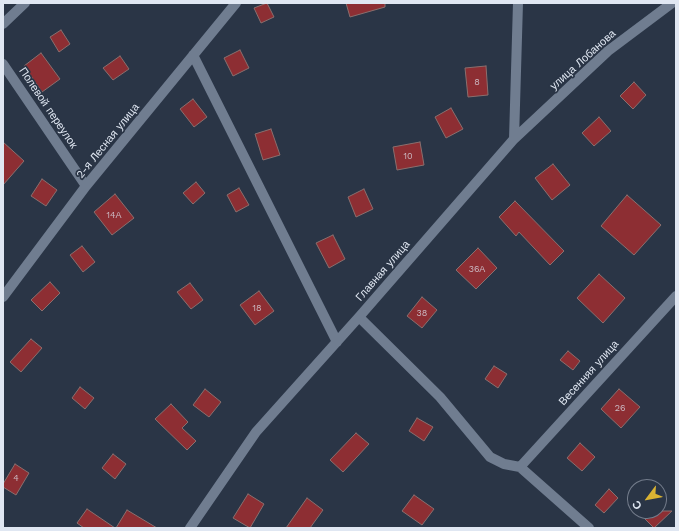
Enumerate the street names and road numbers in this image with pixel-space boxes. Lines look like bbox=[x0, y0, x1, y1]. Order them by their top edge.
street label: улица Лобанова bbox=[548, 27, 618, 93]
street label: Полевой переулок bbox=[16, 65, 80, 151]
street label: 2-я Лесная улица bbox=[74, 101, 142, 181]
street label: Главная улица bbox=[353, 238, 413, 304]
street label: Весенняя улица bbox=[556, 338, 622, 408]

